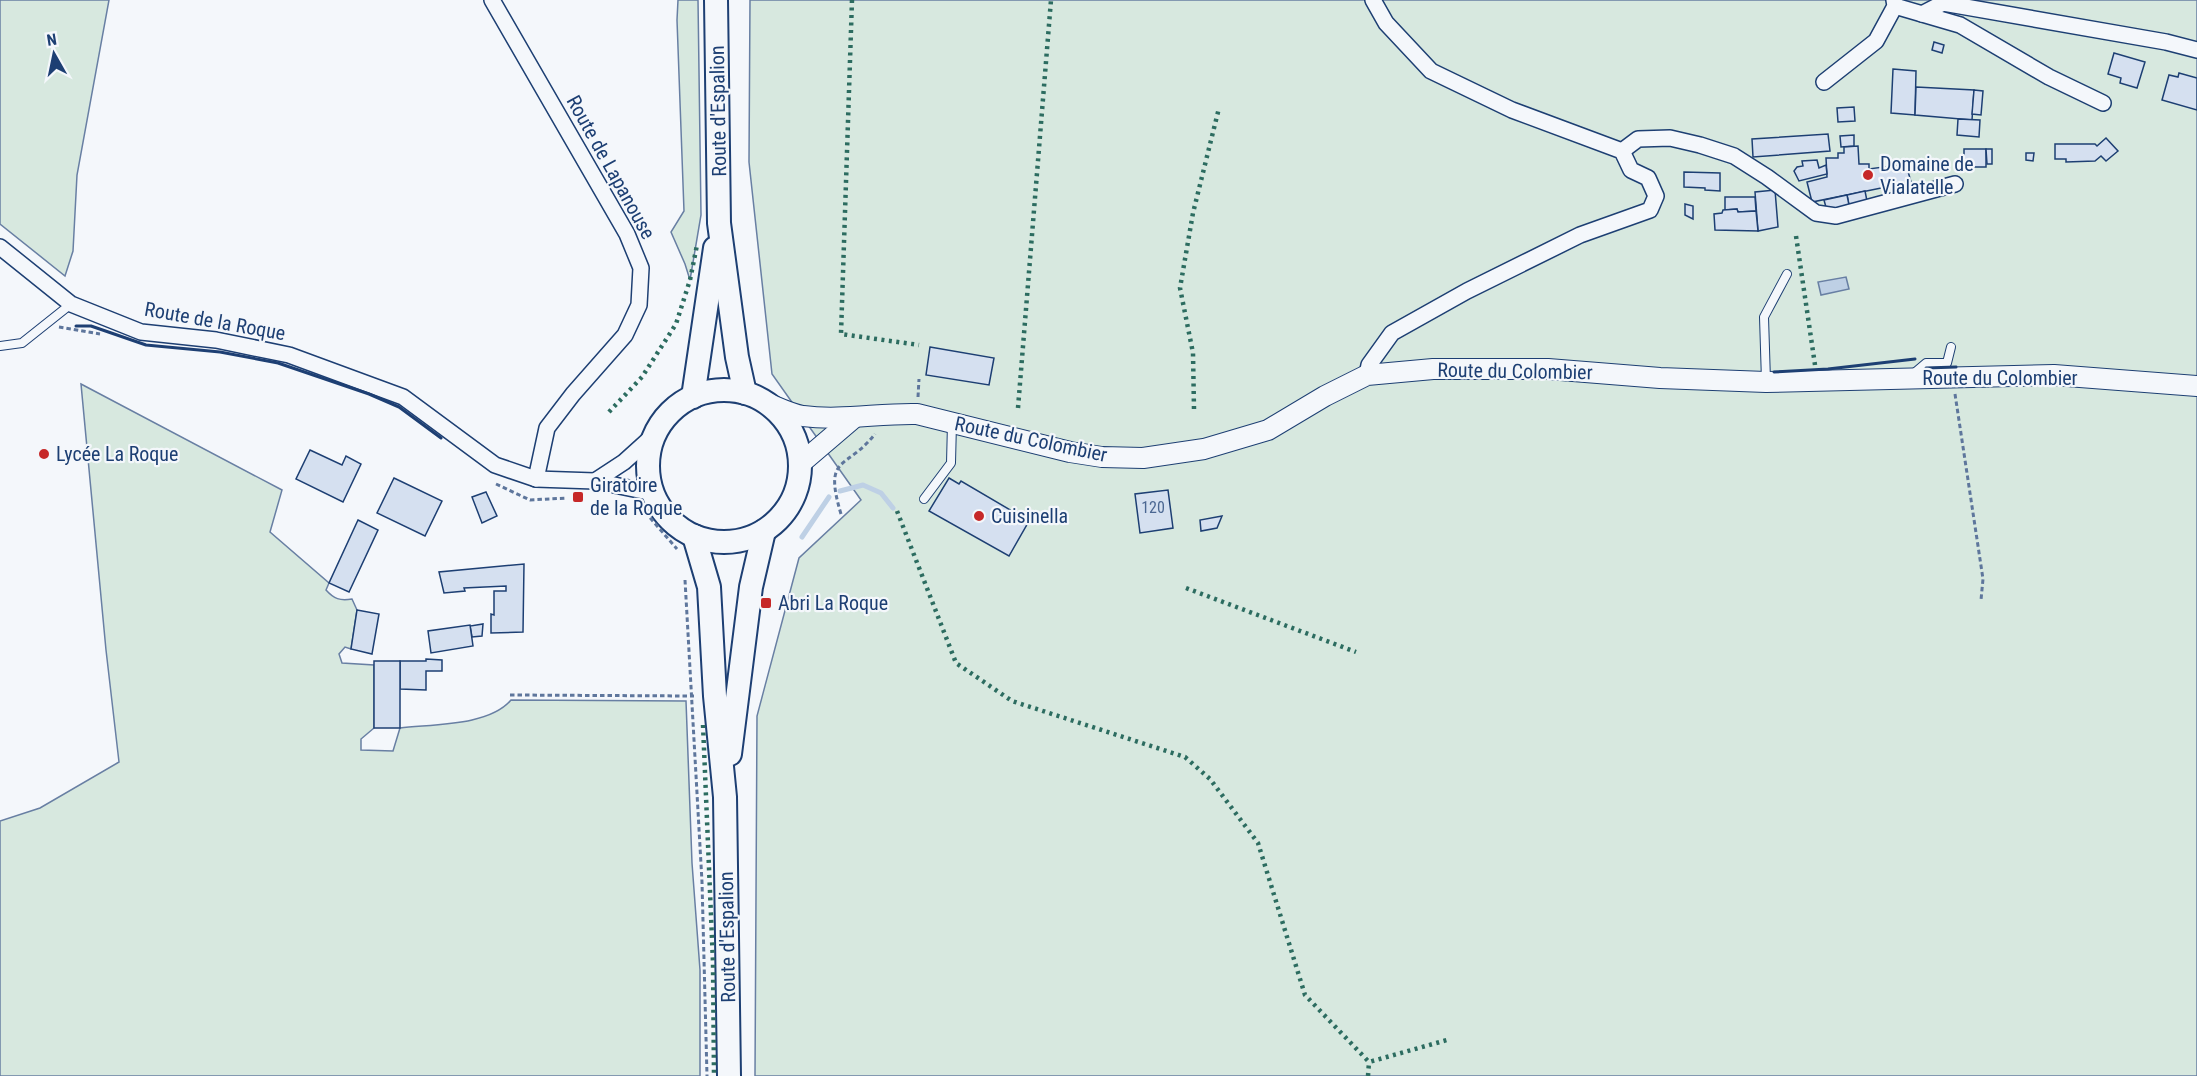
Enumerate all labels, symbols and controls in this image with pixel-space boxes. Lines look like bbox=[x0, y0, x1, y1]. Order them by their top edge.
north arrow bbox=[24, 24, 84, 84]
text: N bbox=[45, 30, 58, 50]
street label: Route d'Espalion bbox=[705, 45, 731, 177]
street label: Route de Lapanouse bbox=[562, 91, 660, 243]
place label: Domaine de Vialatelle bbox=[1880, 152, 1974, 199]
marker: Domaine de Vialatelle bbox=[1861, 168, 1875, 182]
street label: Route de la Roque bbox=[143, 297, 287, 345]
street label: Route du Colombier bbox=[1437, 358, 1593, 384]
street label: Route du Colombier bbox=[1922, 366, 2078, 390]
street label: Route du Colombier bbox=[953, 411, 1109, 467]
place label: Lycée La Roque bbox=[56, 442, 178, 466]
marker: Lycée La Roque bbox=[37, 447, 51, 461]
place label: Giratoire de la Roque bbox=[590, 473, 682, 520]
marker: Giratoire de la Roque bbox=[571, 490, 585, 504]
house number: 120 bbox=[1141, 498, 1165, 517]
place label: Cuisinella bbox=[991, 504, 1068, 528]
marker: Cuisinella bbox=[972, 509, 986, 523]
place label: Abri La Roque bbox=[778, 591, 888, 615]
marker: Abri La Roque bbox=[759, 596, 773, 610]
street label: Route d'Espalion bbox=[714, 871, 740, 1003]

